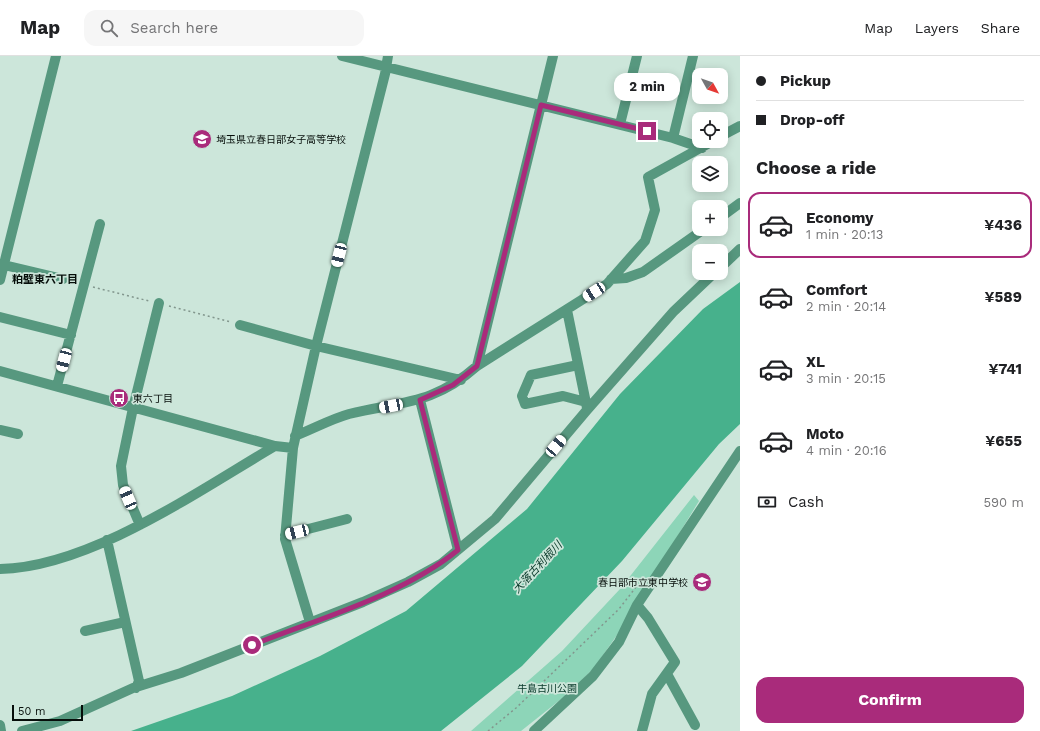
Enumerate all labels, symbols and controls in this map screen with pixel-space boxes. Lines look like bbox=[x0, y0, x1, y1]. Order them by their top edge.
search box bbox=[84, 10, 364, 46]
text: Map bbox=[20, 16, 60, 39]
icon: search bbox=[98, 17, 120, 39]
text: Search here bbox=[130, 19, 218, 37]
text: Map bbox=[864, 20, 893, 36]
text: Layers bbox=[915, 20, 959, 36]
text: Share bbox=[981, 20, 1020, 36]
north arrow bbox=[692, 68, 728, 104]
map controls bbox=[692, 68, 728, 280]
text: Pickup bbox=[780, 72, 831, 90]
callout: 2 min bbox=[614, 73, 680, 101]
text: 2 min bbox=[629, 79, 665, 94]
text: Drop-off bbox=[780, 111, 845, 129]
button: locate bbox=[692, 112, 728, 148]
route end bbox=[638, 122, 656, 140]
school or university icon: 埼玉県立春日部女子高等学校 bbox=[191, 128, 213, 150]
place label: 埼玉県立春日部女子高等学校 bbox=[216, 134, 346, 145]
button: layers bbox=[692, 156, 728, 192]
text: Choose a ride bbox=[756, 157, 876, 178]
button: + bbox=[692, 200, 728, 236]
icon: car bbox=[758, 207, 794, 243]
text: Economy bbox=[806, 209, 873, 227]
text: ¥436 bbox=[984, 216, 1022, 234]
text: 1 min · 20:13 bbox=[806, 227, 883, 242]
car bbox=[330, 242, 348, 268]
button: − bbox=[692, 244, 728, 280]
district label: 粕壁東六丁目 bbox=[12, 273, 78, 286]
icon: car bbox=[758, 279, 794, 315]
car bbox=[581, 280, 607, 304]
text: Comfort bbox=[806, 281, 867, 299]
text: ¥589 bbox=[985, 288, 1022, 306]
text: 2 min · 20:14 bbox=[806, 299, 886, 314]
car bbox=[55, 347, 73, 373]
icon: car bbox=[758, 351, 794, 387]
text: XL bbox=[806, 353, 825, 371]
text: ¥741 bbox=[988, 360, 1022, 378]
text: 3 min · 20:15 bbox=[806, 371, 886, 386]
bus stop icon: 東六丁目 bbox=[108, 387, 130, 409]
place label: 東六丁目 bbox=[133, 393, 173, 404]
car bbox=[378, 398, 404, 414]
icon: car bbox=[758, 423, 794, 459]
text: Moto bbox=[806, 425, 844, 443]
text: ¥655 bbox=[985, 432, 1022, 450]
car bbox=[544, 433, 568, 459]
text: 4 min · 20:16 bbox=[806, 443, 887, 458]
car bbox=[118, 485, 138, 511]
icon: cash bbox=[756, 491, 778, 513]
text: Cash bbox=[788, 493, 824, 511]
text: 590 m bbox=[984, 495, 1024, 510]
car bbox=[284, 523, 310, 541]
water label: 大落古利根川 bbox=[510, 538, 565, 596]
school or university icon: 春日部市立東中学校 bbox=[691, 571, 713, 593]
place label: 春日部市立東中学校 bbox=[598, 577, 688, 588]
route start bbox=[243, 636, 261, 654]
button: Confirm bbox=[756, 677, 1024, 723]
park label: 牛島古川公園 bbox=[517, 683, 577, 694]
scale bar bbox=[12, 703, 83, 722]
text: 50 m bbox=[18, 705, 45, 718]

